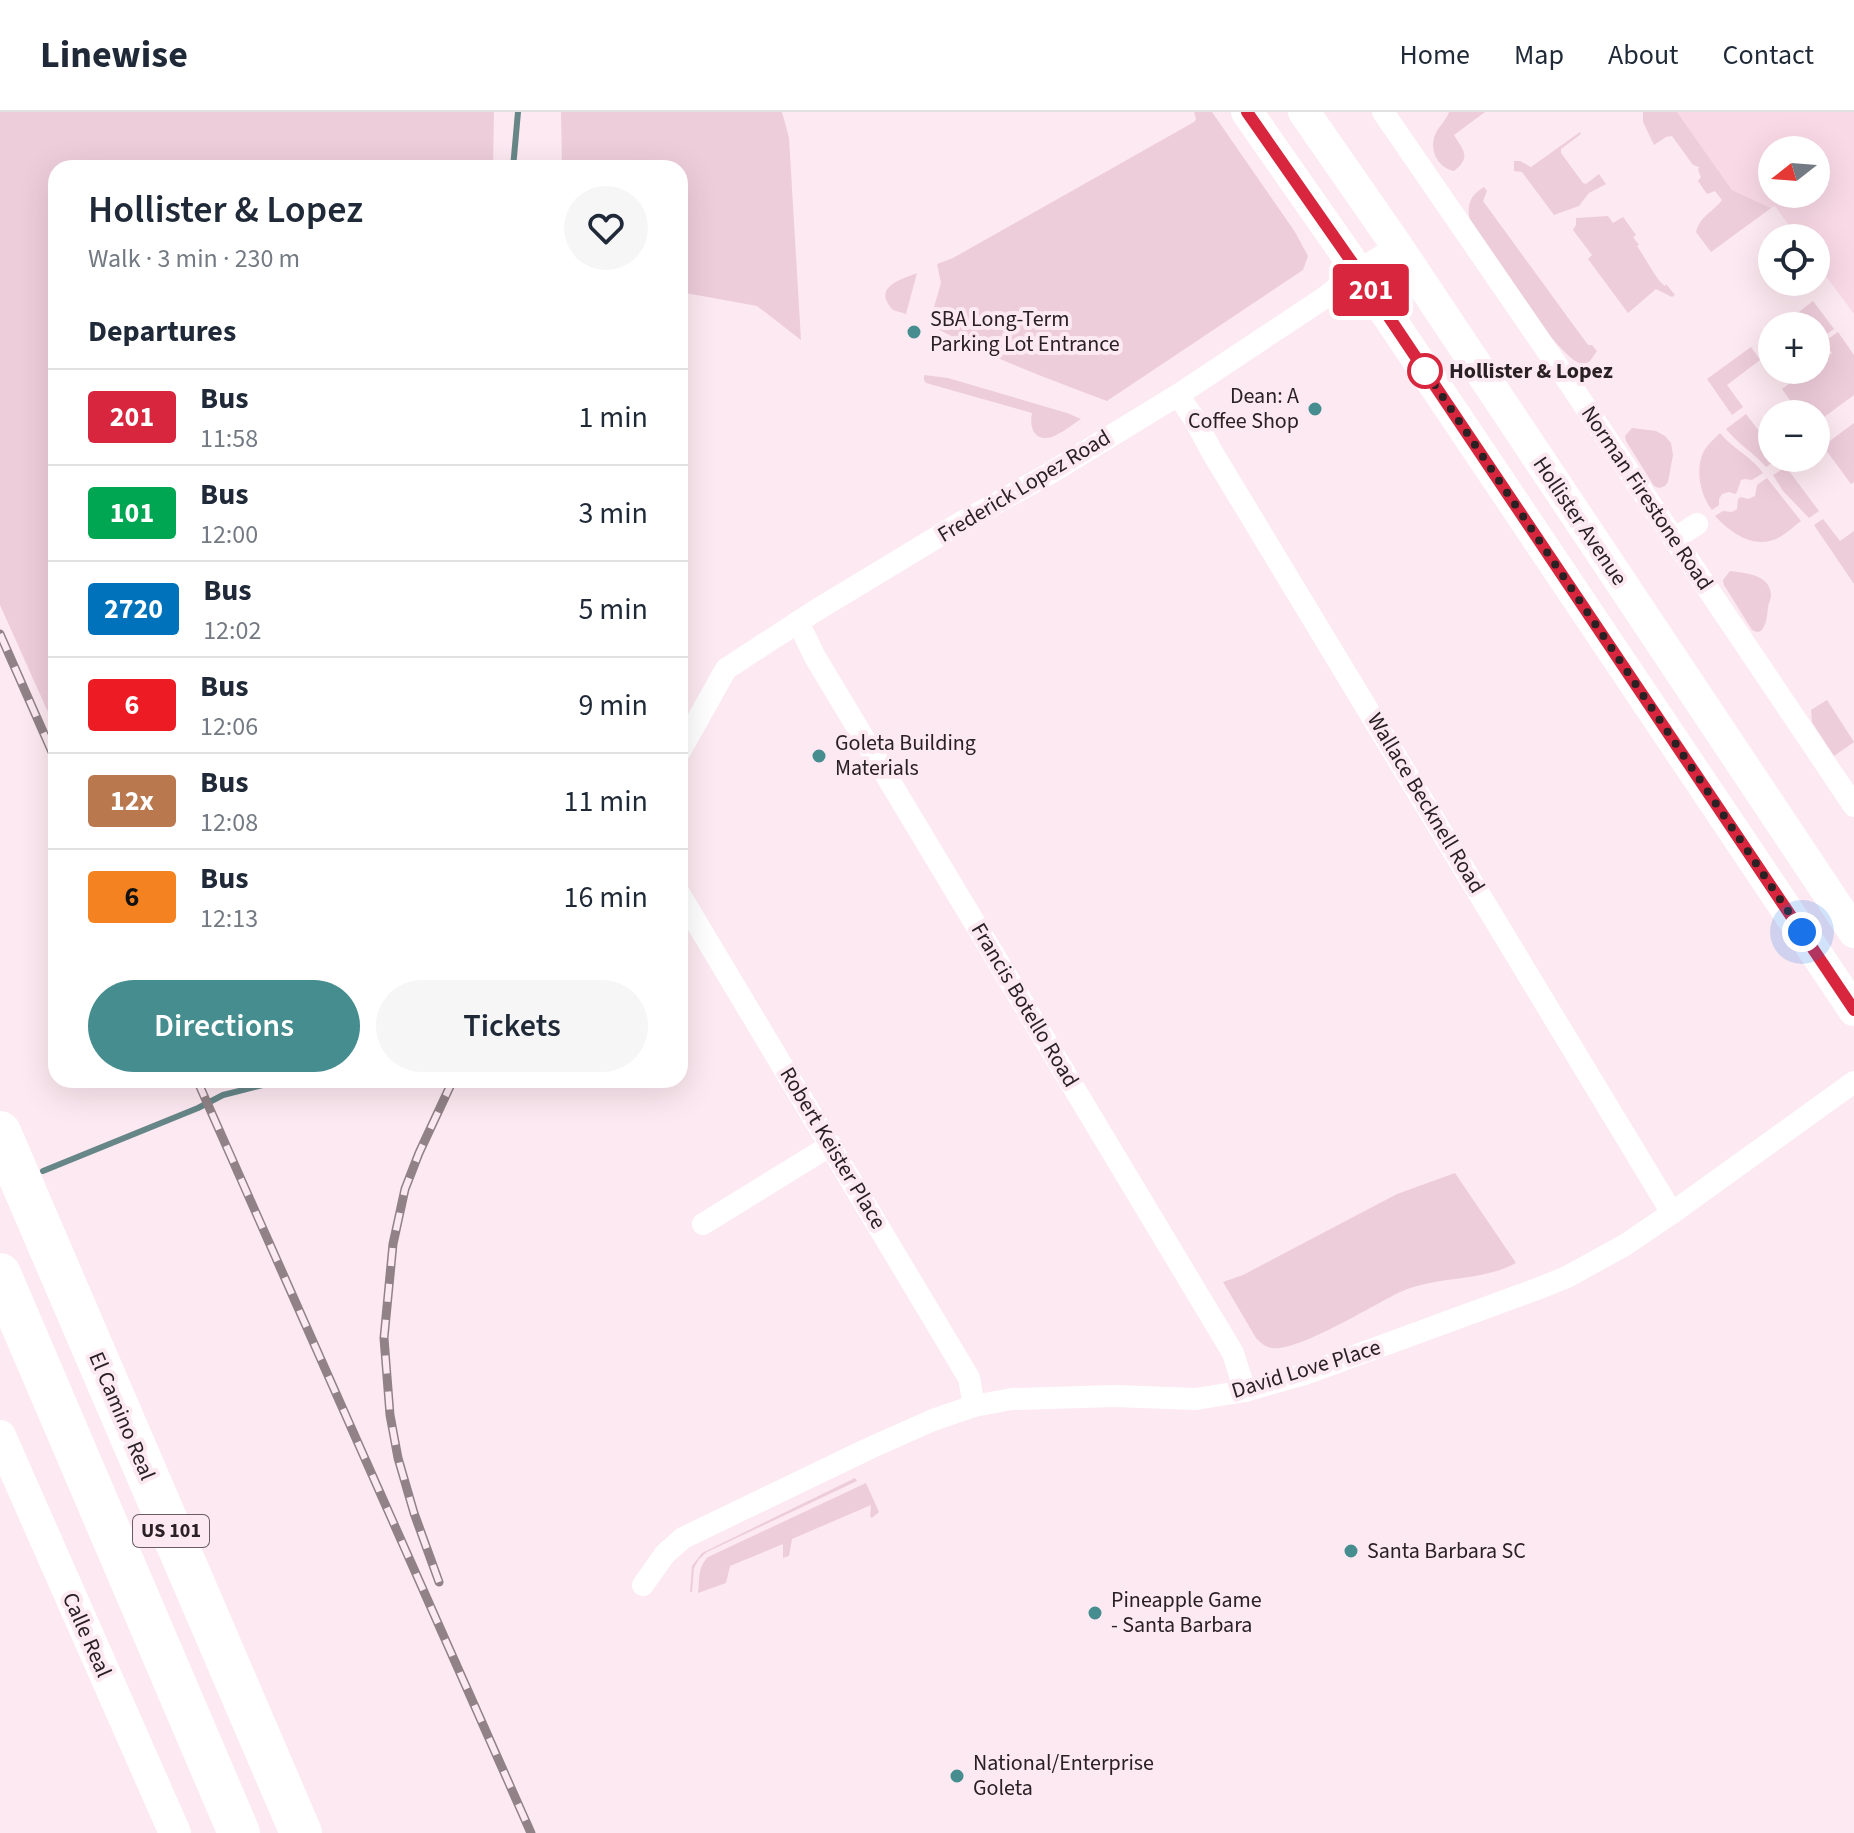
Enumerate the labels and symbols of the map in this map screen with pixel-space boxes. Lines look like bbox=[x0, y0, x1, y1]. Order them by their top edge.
north arrow bbox=[1758, 136, 1830, 208]
line badge: 201 bbox=[1325, 264, 1417, 316]
place label: SBA Long-Term Parking Lot Entrance bbox=[930, 303, 1120, 360]
marker: SBA Long-Term Parking Lot Entrance bbox=[905, 323, 923, 341]
marker: Hollister & Lopez bbox=[1408, 354, 1442, 388]
place label: Hollister & Lopez bbox=[1449, 355, 1613, 387]
place label: Dean: A Coffee Shop bbox=[1188, 380, 1299, 437]
street label: Norman Firestone Road bbox=[1573, 399, 1721, 597]
marker: Dean: A Coffee Shop bbox=[1306, 400, 1324, 418]
street label: Frederick Lopez Road bbox=[931, 422, 1117, 550]
street label: Hollister Avenue bbox=[1525, 450, 1635, 592]
street label: Wallace Becknell Road bbox=[1359, 707, 1493, 899]
place label: Goleta Building Materials bbox=[835, 727, 976, 784]
marker: Goleta Building Materials bbox=[810, 747, 828, 765]
your location bbox=[1782, 912, 1822, 952]
street label: Francis Botello Road bbox=[963, 917, 1087, 1093]
street label: Robert Keister Place bbox=[772, 1061, 894, 1235]
street label: David Love Place bbox=[1228, 1331, 1385, 1407]
street label: El Camino Real bbox=[81, 1347, 163, 1485]
road number: US 101 bbox=[133, 1515, 209, 1547]
place label: Santa Barbara SC bbox=[1367, 1535, 1526, 1567]
marker: Santa Barbara SC bbox=[1342, 1542, 1360, 1560]
place label: Pineapple Game - Santa Barbara bbox=[1111, 1584, 1262, 1641]
street label: Calle Real bbox=[54, 1587, 120, 1683]
marker: Pineapple Game - Santa Barbara bbox=[1086, 1604, 1104, 1622]
place label: National/Enterprise Goleta bbox=[973, 1747, 1154, 1804]
marker: National/Enterprise Goleta bbox=[948, 1767, 966, 1785]

